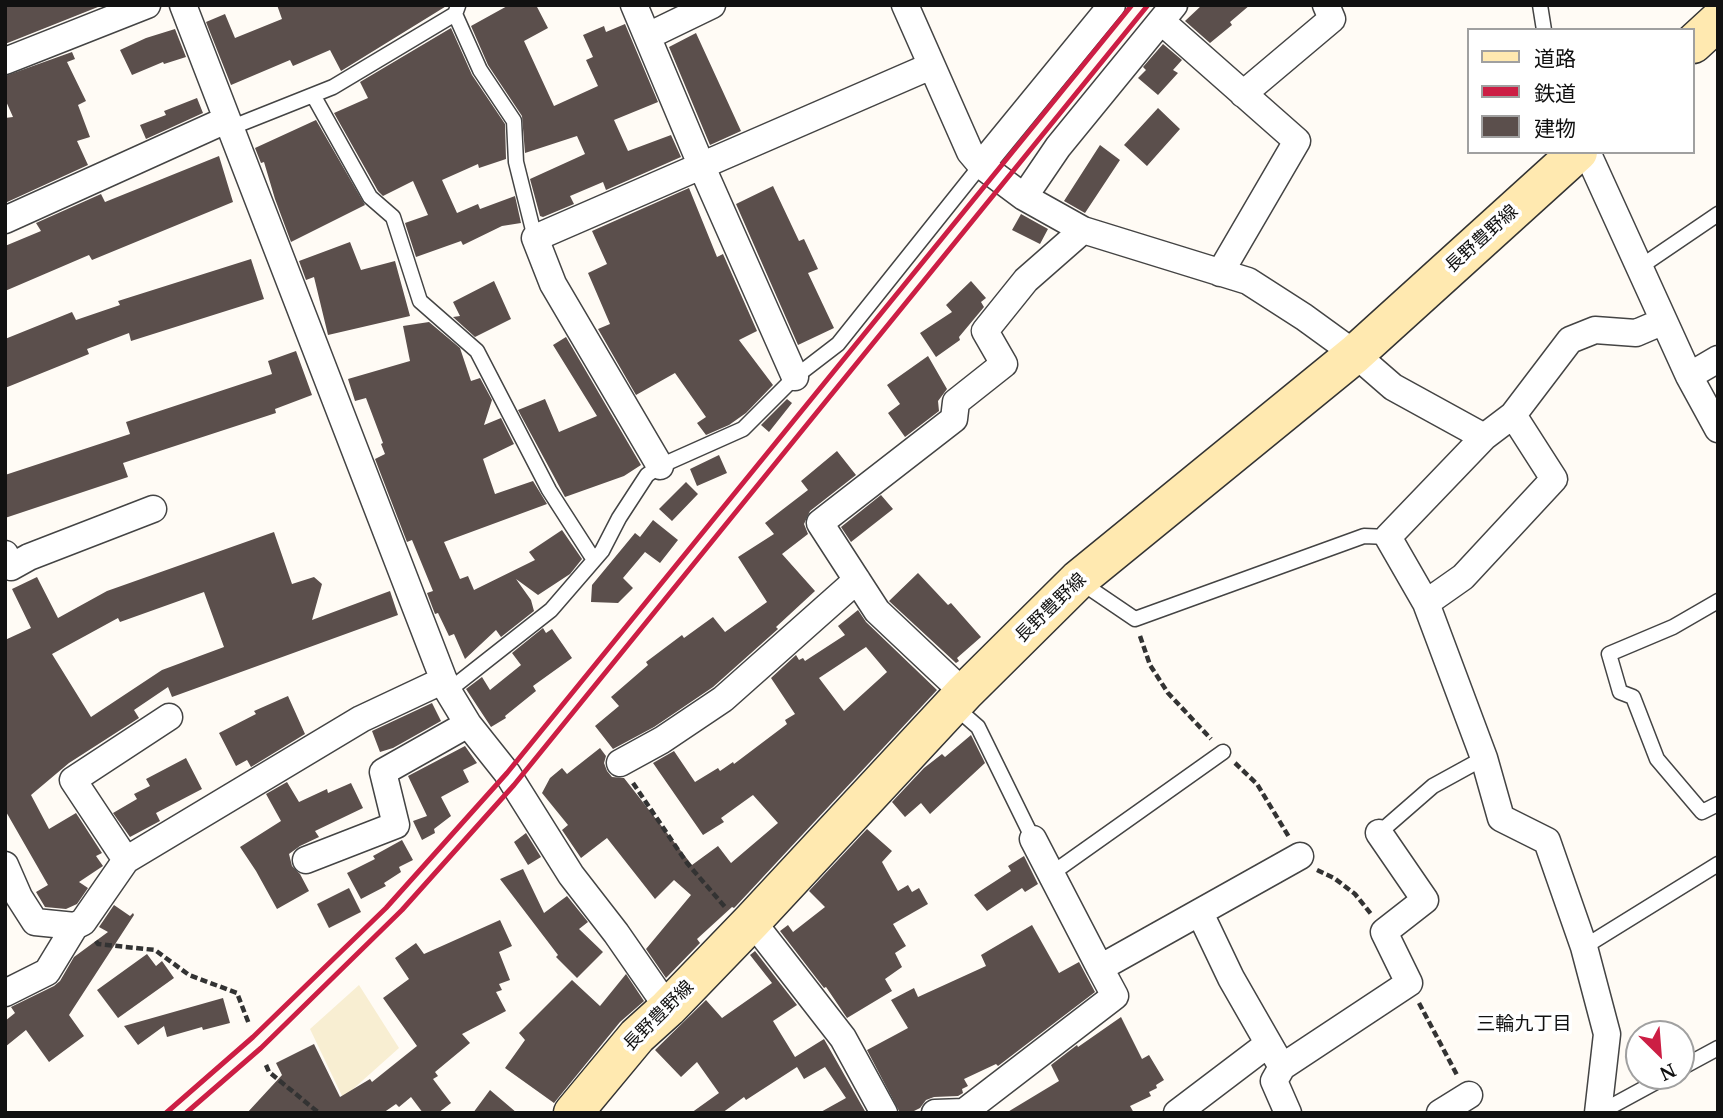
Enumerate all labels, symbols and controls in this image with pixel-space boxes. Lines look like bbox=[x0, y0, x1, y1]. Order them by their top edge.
legend bbox=[1468, 28, 1695, 154]
text: 道路 bbox=[1534, 44, 1576, 72]
text: 鉄道 bbox=[1534, 79, 1576, 107]
text: 建物 bbox=[1534, 114, 1576, 142]
street label: 長野豊野線 bbox=[1441, 201, 1523, 277]
street label: 長野豊野線 bbox=[1011, 569, 1091, 647]
street label: 長野豊野線 bbox=[620, 977, 698, 1055]
district label: 三輪九丁目 bbox=[1477, 1014, 1571, 1036]
north arrow bbox=[1625, 1020, 1695, 1090]
text: N bbox=[1656, 1057, 1680, 1087]

